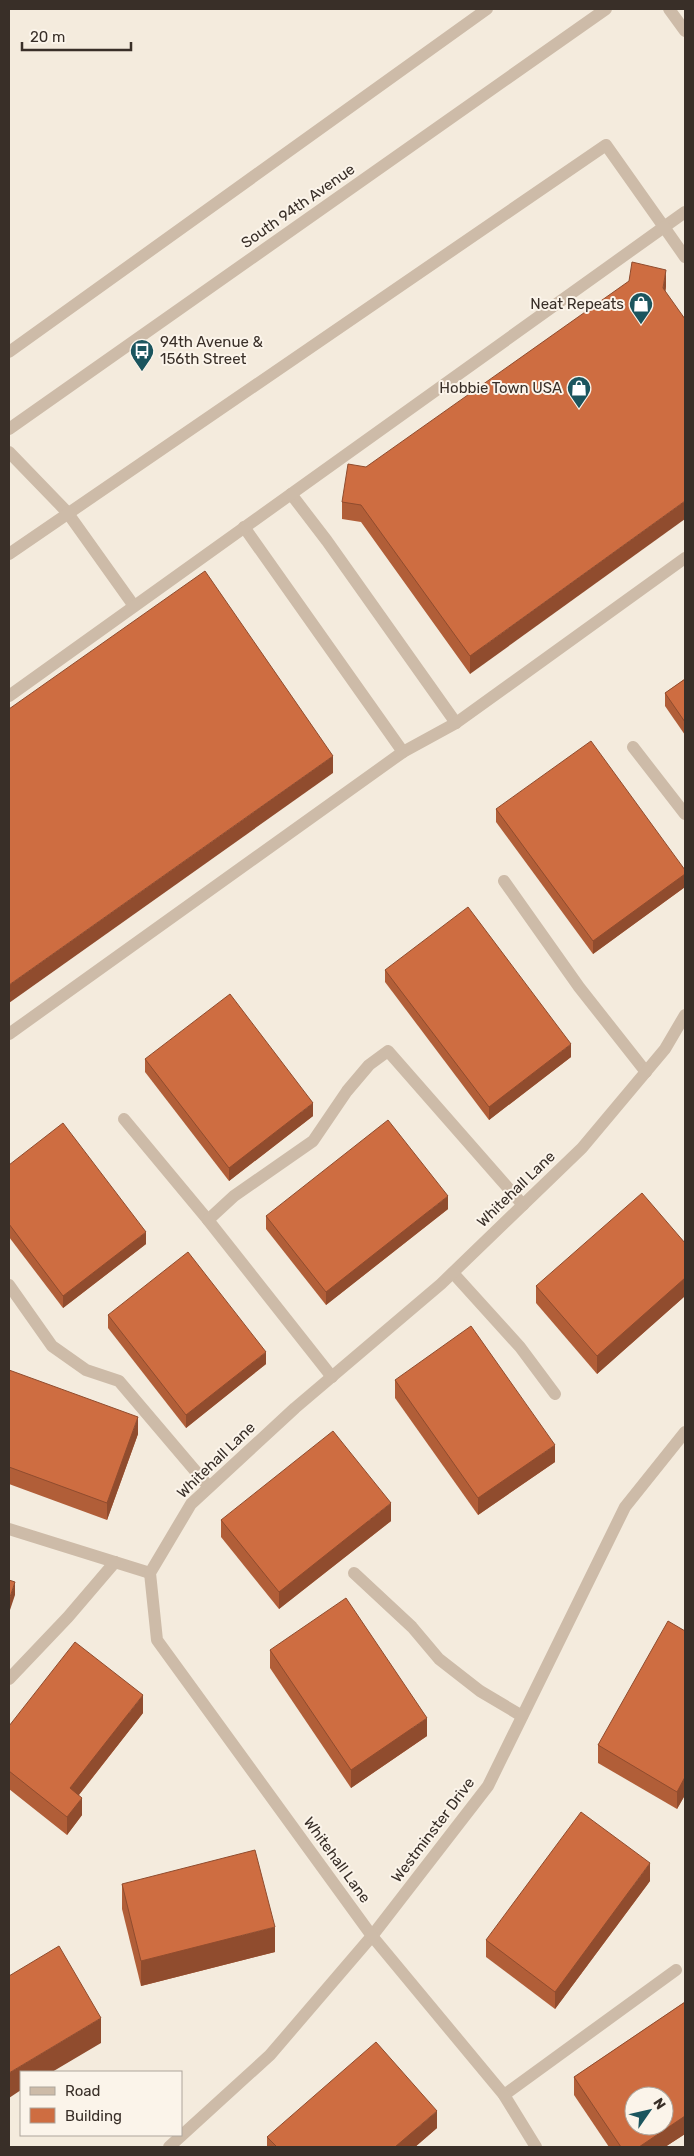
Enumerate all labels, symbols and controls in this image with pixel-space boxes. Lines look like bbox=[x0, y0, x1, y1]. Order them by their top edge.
scale bar bbox=[22, 20, 131, 52]
text: 20 m bbox=[30, 28, 65, 46]
street label: South 94th Avenue bbox=[238, 160, 358, 252]
shop icon: Neat Repeats bbox=[628, 291, 654, 325]
place label: Neat Repeats bbox=[530, 295, 624, 313]
place label: 94th Avenue & 156th Street bbox=[160, 333, 263, 368]
bus stop icon: 94th Avenue & 156th Street bbox=[129, 338, 155, 372]
shop icon: Hobbie Town USA bbox=[566, 375, 592, 409]
place label: Hobbie Town USA bbox=[439, 379, 562, 397]
street label: Whitehall Lane bbox=[473, 1147, 559, 1231]
street label: Whitehall Lane bbox=[173, 1418, 259, 1502]
street label: Westminster Drive bbox=[388, 1774, 478, 1886]
street label: Whitehall Lane bbox=[300, 1814, 374, 1906]
legend bbox=[20, 2071, 182, 2136]
text: Road bbox=[65, 2082, 101, 2100]
north arrow bbox=[624, 2086, 674, 2136]
text: N bbox=[649, 2095, 669, 2113]
text: Building bbox=[65, 2107, 122, 2125]

